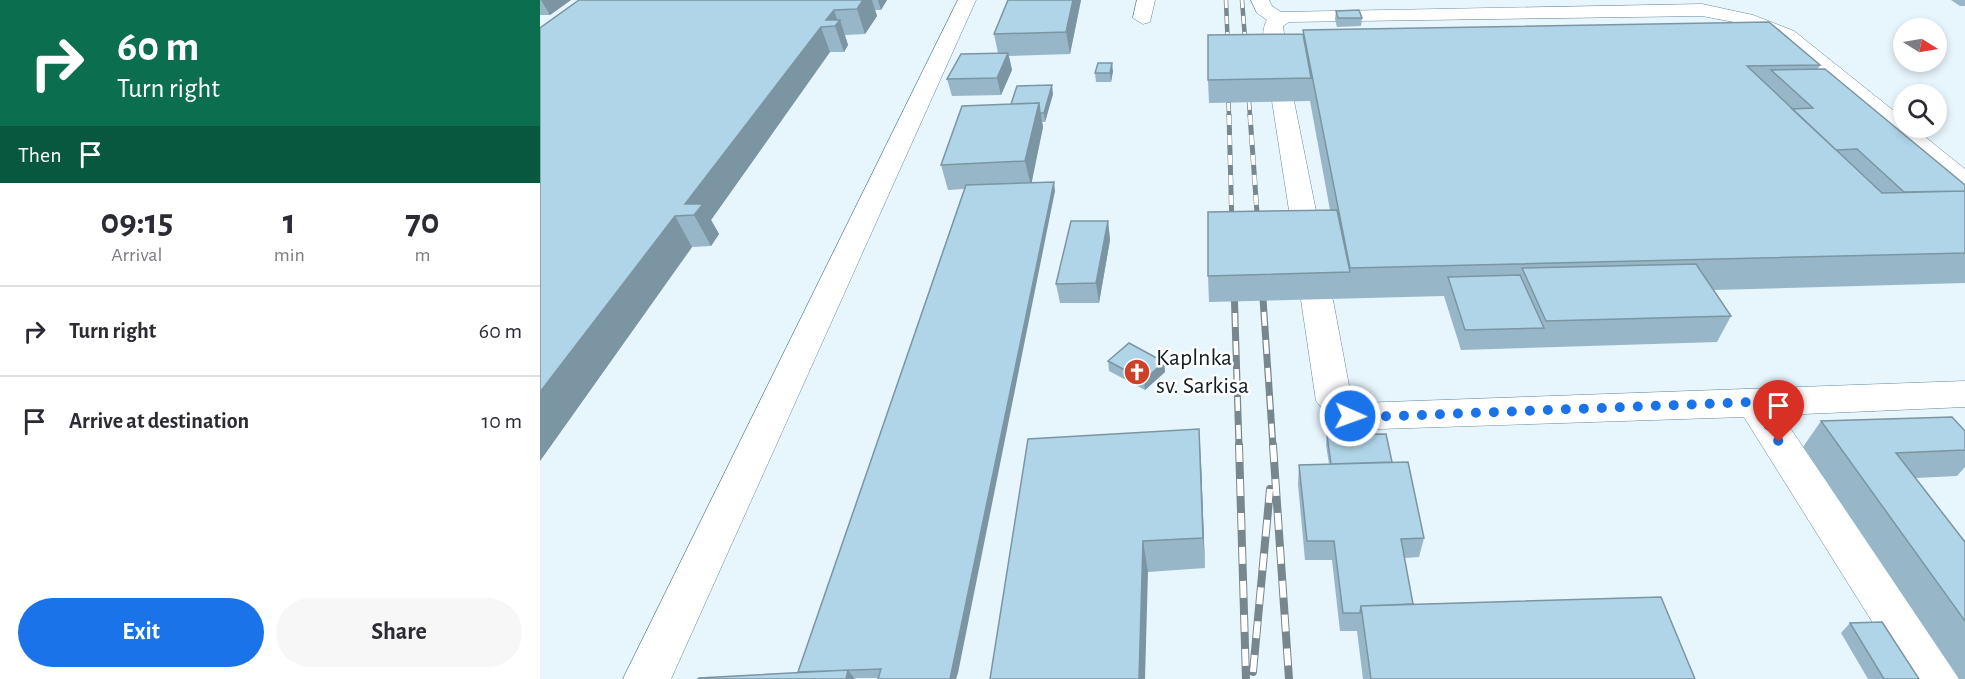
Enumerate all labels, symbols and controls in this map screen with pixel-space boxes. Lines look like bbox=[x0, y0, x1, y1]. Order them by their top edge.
north arrow bbox=[1893, 18, 1947, 72]
map controls bbox=[1893, 18, 1947, 138]
icon: right bbox=[18, 24, 96, 102]
text: 60 m bbox=[117, 26, 199, 68]
text: Turn right bbox=[117, 75, 220, 102]
button: search bbox=[1893, 84, 1947, 138]
icon: arrive bbox=[74, 138, 107, 171]
text: Then bbox=[18, 144, 62, 166]
text: 09:15 bbox=[100, 204, 173, 240]
text: 1 bbox=[283, 204, 296, 240]
text: 70 bbox=[405, 204, 440, 240]
text: Arrival bbox=[111, 245, 163, 265]
text: min bbox=[274, 245, 305, 265]
text: m bbox=[414, 245, 430, 265]
icon: right bbox=[18, 315, 51, 348]
text: Turn right bbox=[69, 320, 156, 342]
text: 60 m bbox=[479, 320, 522, 342]
place label: Kaplnka sv. Sarkisa bbox=[1156, 346, 1249, 398]
church icon: Kaplnka sv. Sarkisa bbox=[1122, 357, 1152, 387]
pin bbox=[1753, 380, 1804, 442]
position arrow bbox=[1318, 384, 1382, 448]
icon: arrive bbox=[1762, 389, 1795, 422]
icon: arrive bbox=[18, 405, 51, 438]
text: Arrive at destination bbox=[69, 410, 249, 432]
text: 10 m bbox=[482, 410, 522, 432]
button: Exit bbox=[18, 598, 264, 667]
button: Share bbox=[276, 598, 522, 667]

